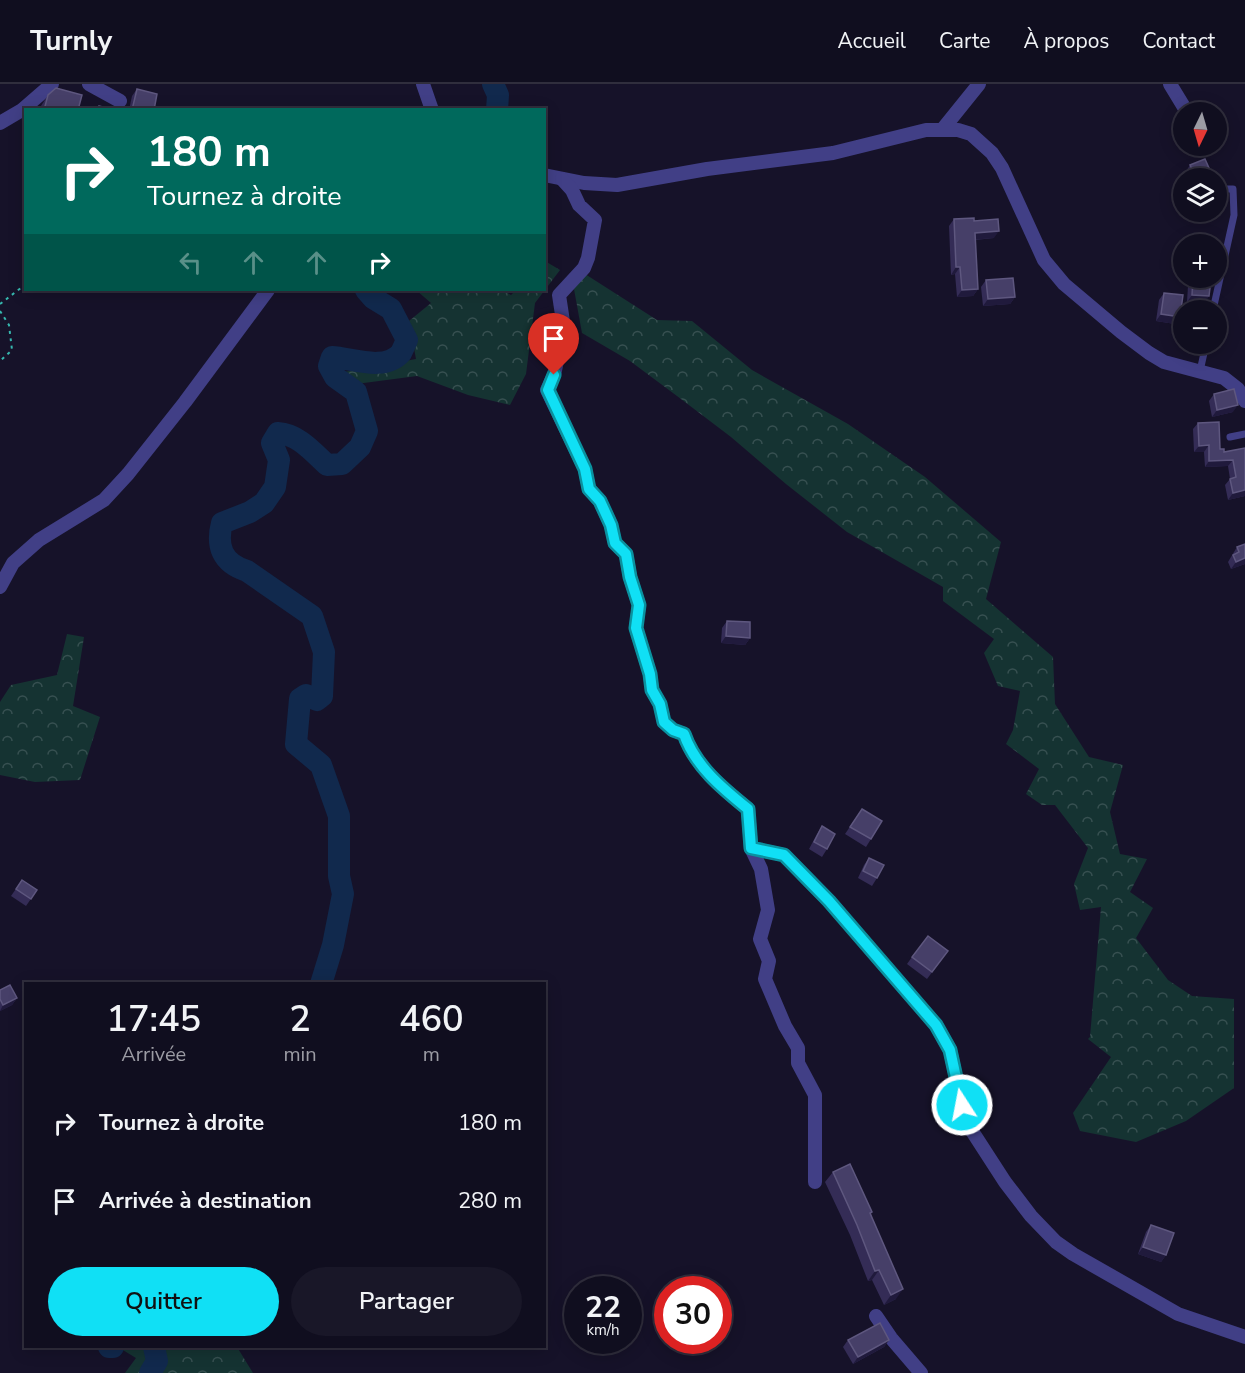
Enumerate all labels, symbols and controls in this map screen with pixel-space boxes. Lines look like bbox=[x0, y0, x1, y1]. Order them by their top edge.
text: Turnly bbox=[30, 22, 112, 60]
text: Accueil bbox=[837, 27, 906, 55]
text: Carte bbox=[939, 27, 990, 55]
text: À propos bbox=[1023, 27, 1109, 55]
text: Contact bbox=[1142, 27, 1215, 55]
north arrow bbox=[1173, 102, 1227, 156]
map controls bbox=[1173, 102, 1227, 354]
text: 180 m bbox=[147, 124, 271, 181]
icon: right bbox=[48, 132, 126, 210]
button: layers bbox=[1173, 168, 1227, 222]
text: Tournez à droite bbox=[147, 178, 342, 215]
button: + bbox=[1173, 234, 1227, 288]
icon: left bbox=[174, 246, 207, 279]
icon: ahead bbox=[237, 246, 270, 279]
icon: ahead bbox=[300, 246, 333, 279]
icon: right bbox=[363, 246, 396, 279]
button: − bbox=[1173, 300, 1227, 354]
pin bbox=[528, 313, 579, 375]
icon: arrive bbox=[537, 322, 570, 355]
text: 17:45 bbox=[106, 995, 201, 1044]
text: 2 bbox=[289, 995, 311, 1044]
text: 460 bbox=[399, 995, 464, 1044]
text: Arrivée bbox=[121, 1041, 186, 1068]
text: min bbox=[284, 1041, 317, 1068]
text: m bbox=[423, 1041, 440, 1068]
position arrow bbox=[930, 1073, 994, 1137]
icon: right bbox=[48, 1107, 81, 1140]
text: Tournez à droite bbox=[99, 1108, 264, 1138]
text: 180 m bbox=[458, 1108, 522, 1138]
icon: arrive bbox=[48, 1185, 81, 1218]
text: Arrivée à destination bbox=[99, 1186, 312, 1216]
text: 280 m bbox=[458, 1186, 522, 1216]
button: Quitter bbox=[48, 1267, 279, 1336]
button: Partager bbox=[291, 1267, 522, 1336]
speed limit sign: 30 bbox=[654, 1276, 732, 1354]
text: 22 bbox=[585, 1287, 621, 1328]
text: km/h bbox=[586, 1320, 620, 1340]

